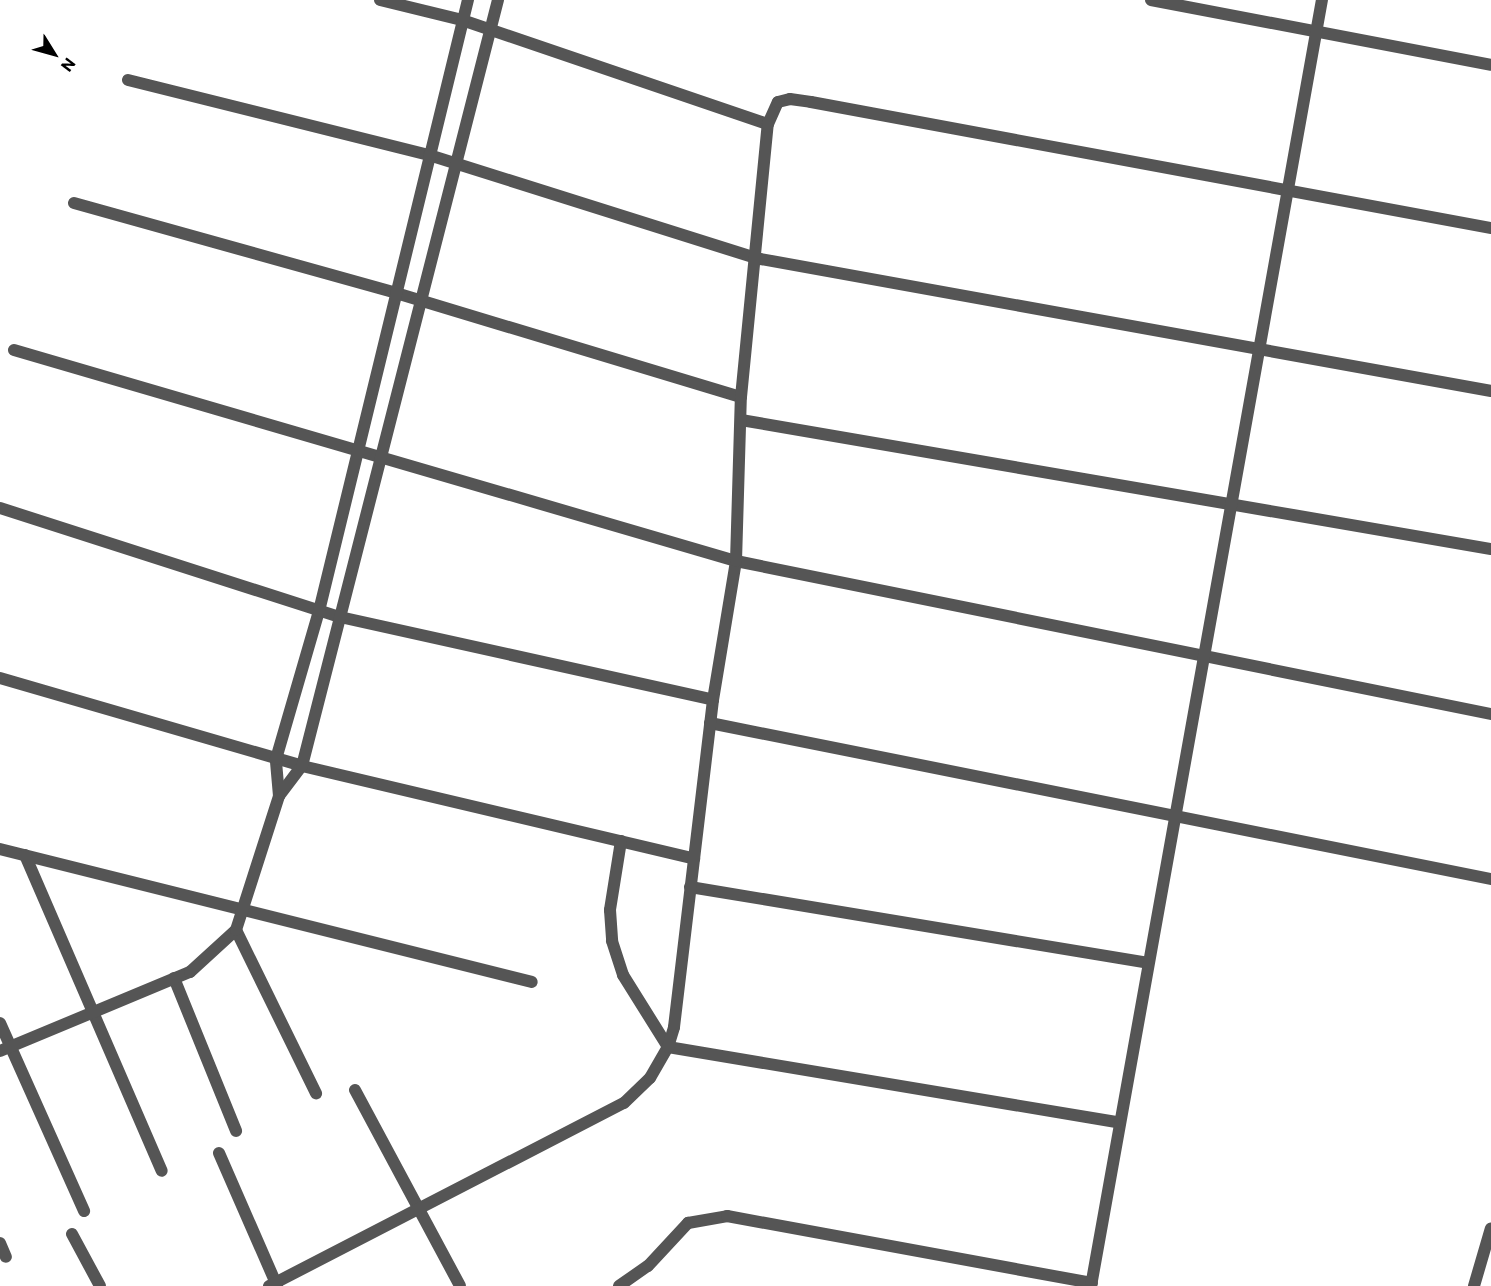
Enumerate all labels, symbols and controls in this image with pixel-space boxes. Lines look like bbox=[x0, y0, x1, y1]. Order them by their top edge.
north arrow bbox=[24, 24, 84, 84]
text: N bbox=[58, 55, 80, 76]

